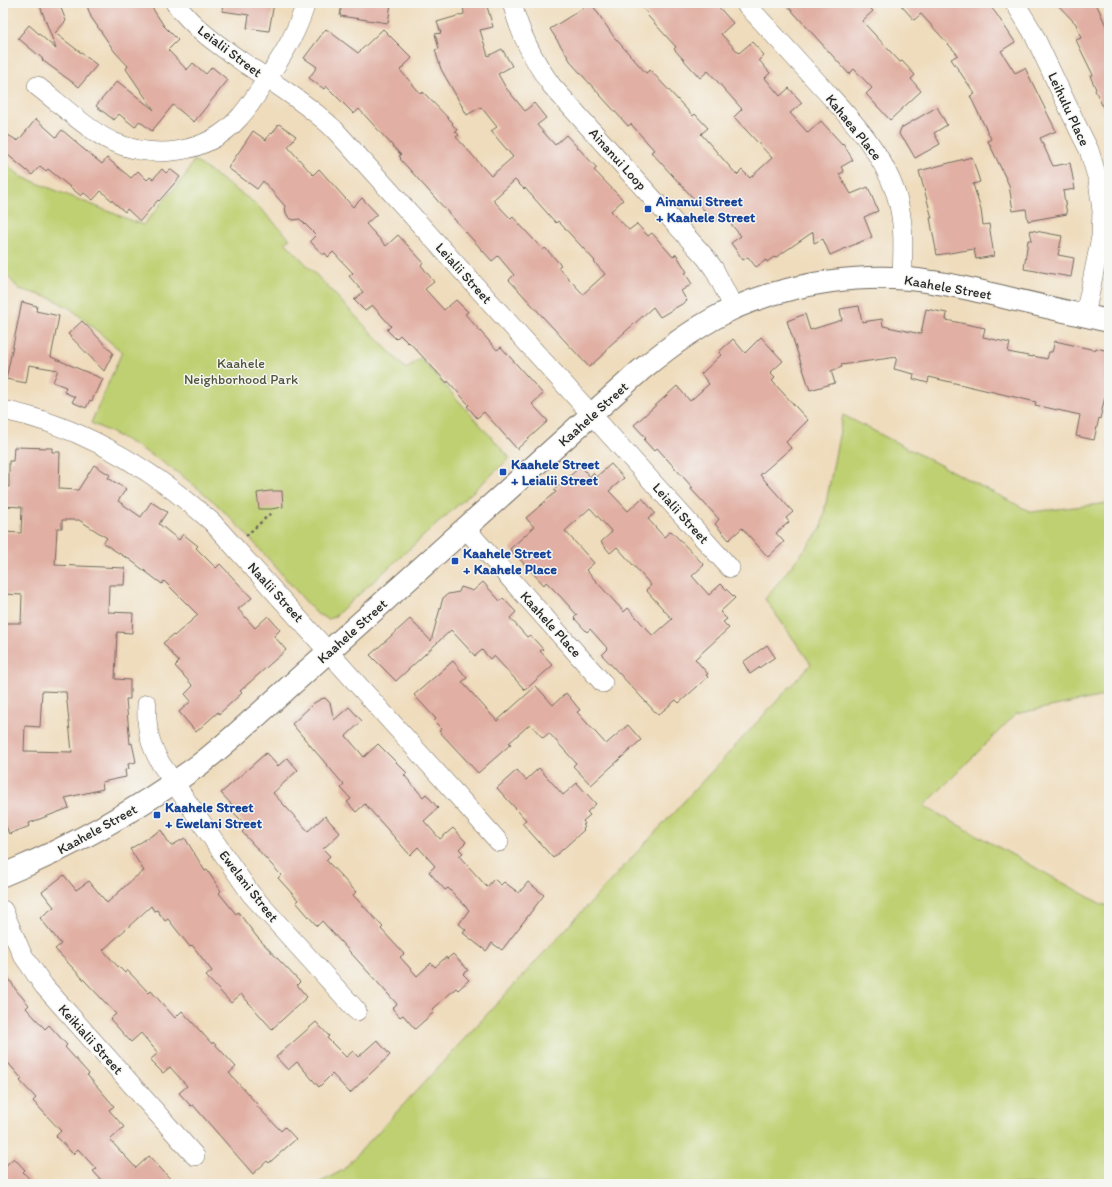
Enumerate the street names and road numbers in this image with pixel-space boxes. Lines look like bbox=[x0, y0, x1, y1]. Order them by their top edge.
street label: Leialii Street bbox=[194, 22, 265, 81]
street label: Leihulu Place bbox=[1044, 70, 1093, 149]
street label: Kahaea Place bbox=[822, 91, 886, 164]
street label: Ainanui Loop bbox=[585, 125, 650, 194]
street label: Leialii Street bbox=[432, 239, 495, 307]
street label: Kaahele Street bbox=[903, 271, 993, 304]
street label: Kaahele Street bbox=[555, 378, 632, 450]
street label: Leialii Street bbox=[649, 479, 712, 547]
street label: Naalii Street bbox=[244, 559, 307, 626]
street label: Kaahele Place bbox=[516, 588, 585, 661]
street label: Kaahele Street bbox=[314, 595, 391, 667]
street label: Kaahele Street bbox=[54, 801, 140, 858]
street label: Ewelani Street bbox=[215, 847, 282, 926]
street label: Keikialii Street bbox=[55, 1001, 127, 1078]

